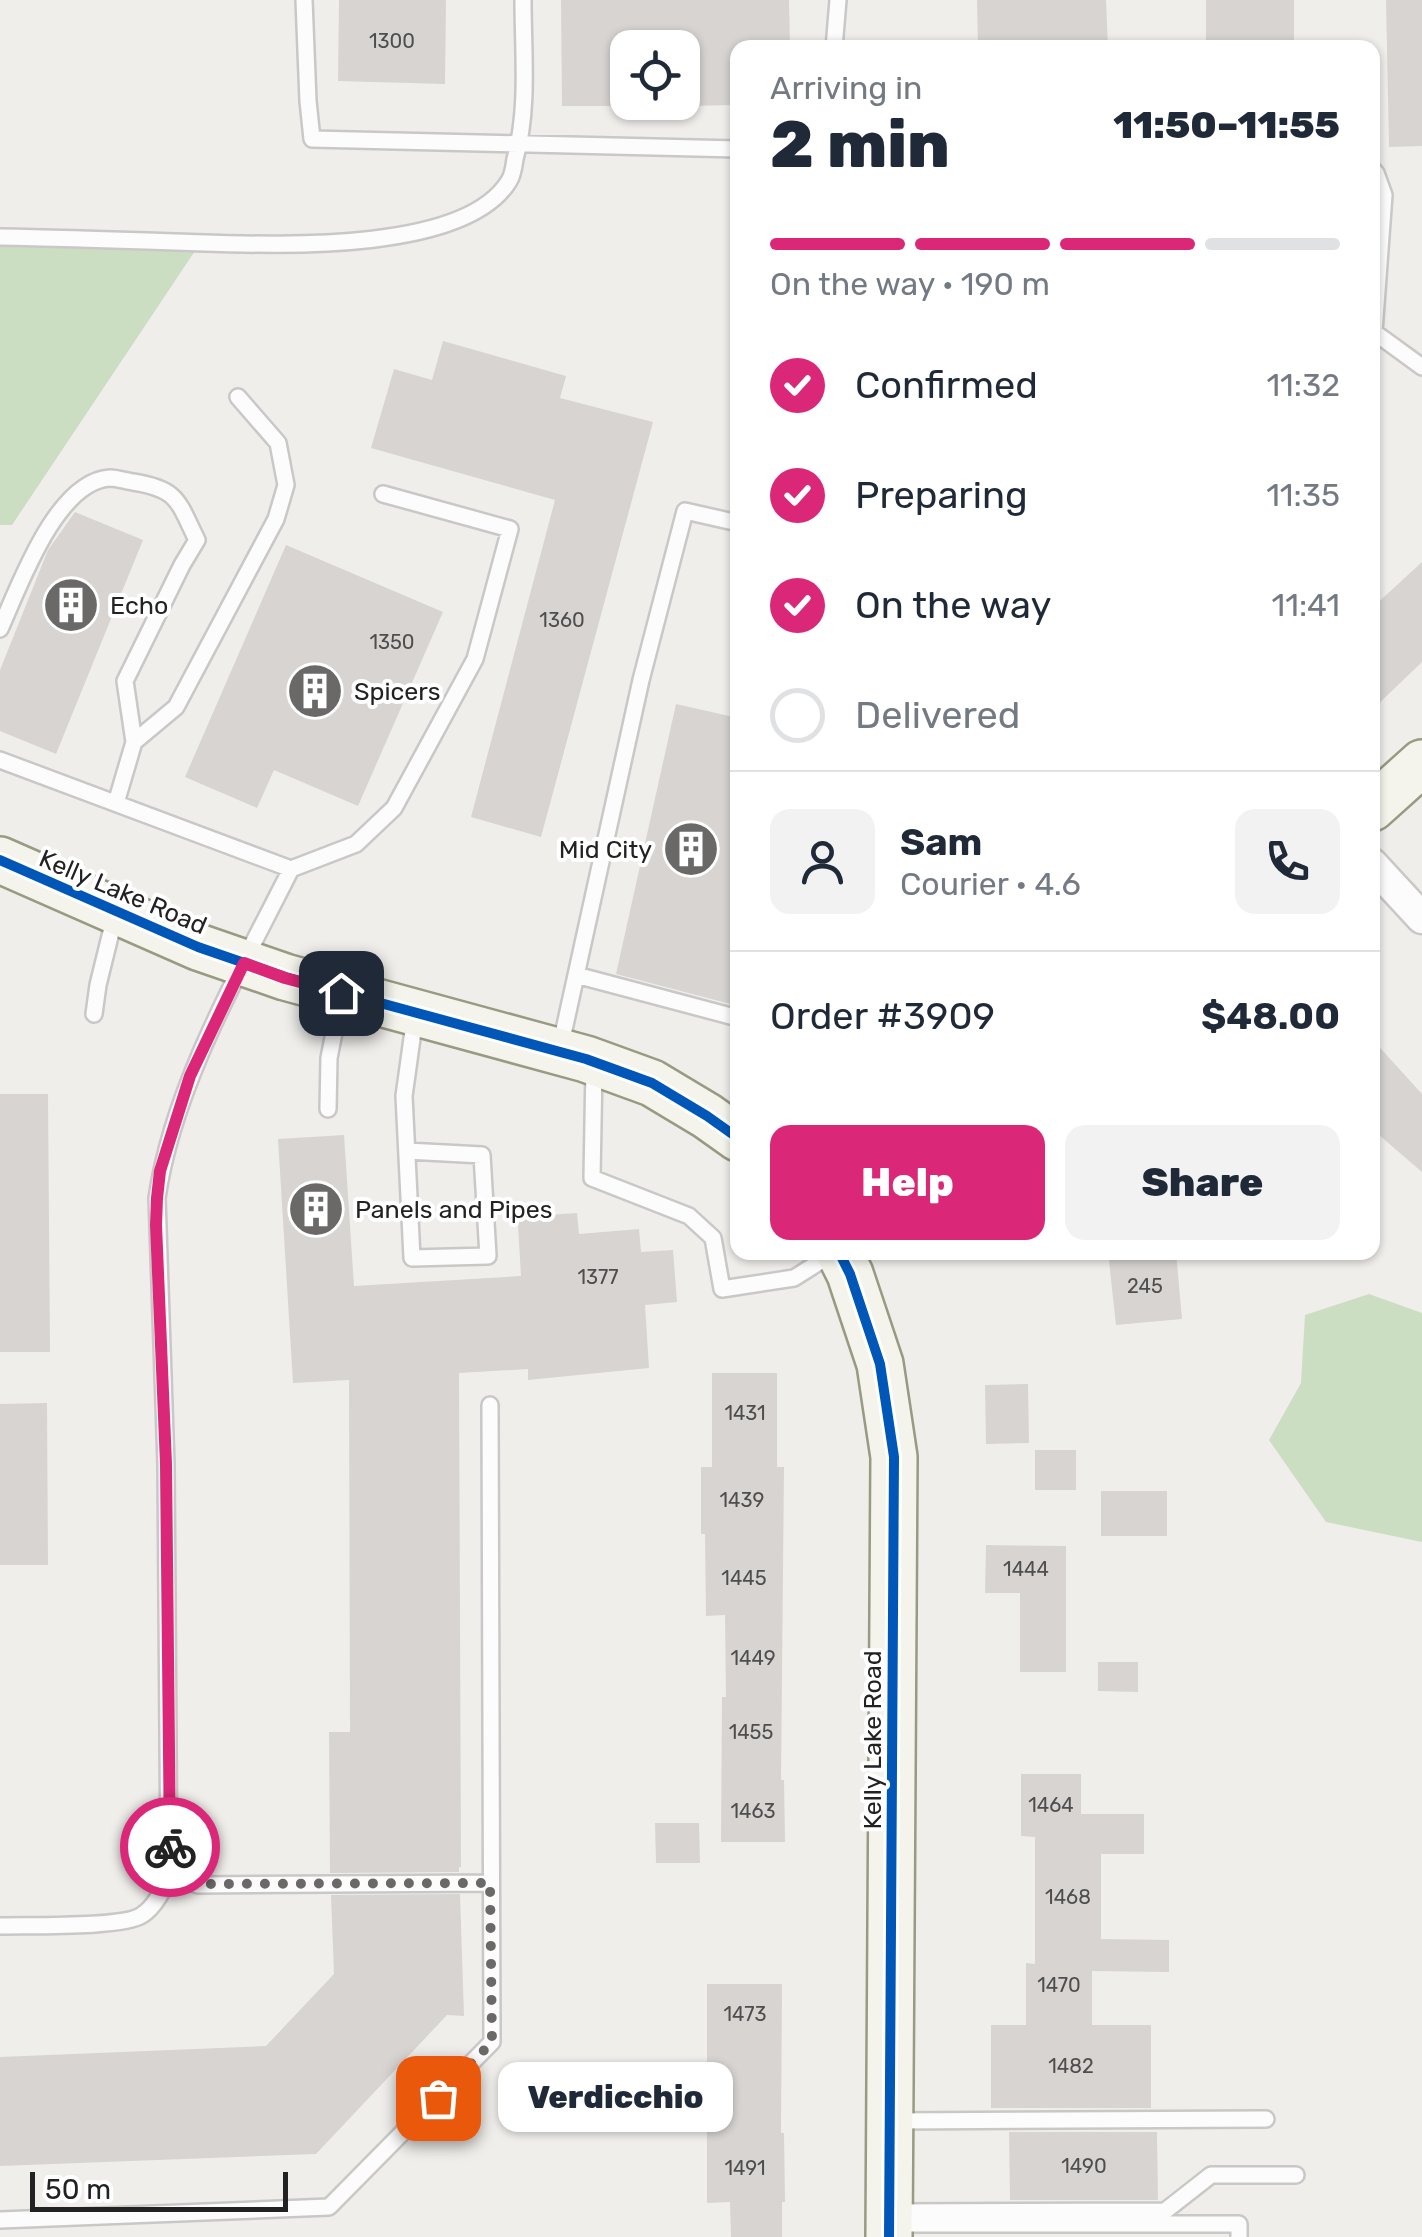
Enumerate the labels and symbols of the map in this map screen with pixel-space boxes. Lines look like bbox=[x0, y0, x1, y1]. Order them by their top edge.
house number: 1300 bbox=[369, 29, 415, 53]
building icon: Echo bbox=[41, 575, 101, 635]
place label: Echo bbox=[110, 591, 168, 620]
house number: 1360 bbox=[539, 608, 585, 632]
house number: 1350 bbox=[369, 630, 415, 654]
building icon: Spicers bbox=[285, 661, 345, 721]
place label: Spicers bbox=[354, 677, 441, 706]
building icon: Mid City bbox=[661, 819, 721, 879]
place label: Mid City bbox=[559, 835, 652, 864]
street label: Kelly Lake Road bbox=[35, 844, 211, 940]
pin bbox=[299, 951, 384, 1036]
building icon: Panels and Pipes bbox=[286, 1179, 346, 1239]
place label: Panels and Pipes bbox=[355, 1195, 552, 1224]
house number: 1377 bbox=[577, 1265, 619, 1289]
house number: 245 bbox=[1127, 1274, 1163, 1298]
house number: 1431 bbox=[724, 1401, 766, 1425]
house number: 1439 bbox=[720, 1488, 764, 1512]
house number: 1444 bbox=[1003, 1557, 1049, 1581]
house number: 1445 bbox=[721, 1566, 767, 1590]
house number: 1449 bbox=[730, 1646, 776, 1670]
street label: Kelly Lake Road bbox=[858, 1650, 887, 1830]
house number: 1455 bbox=[729, 1720, 773, 1744]
house number: 1464 bbox=[1028, 1793, 1074, 1817]
courier bbox=[120, 1797, 220, 1897]
house number: 1463 bbox=[730, 1799, 776, 1823]
house number: 1468 bbox=[1045, 1885, 1091, 1909]
house number: 1470 bbox=[1037, 1973, 1081, 1997]
house number: 1473 bbox=[724, 2002, 766, 2026]
house number: 1482 bbox=[1048, 2054, 1094, 2078]
pin bbox=[396, 2056, 481, 2141]
callout: Verdicchio bbox=[498, 2063, 733, 2133]
house number: 1490 bbox=[1061, 2154, 1107, 2178]
house number: 1491 bbox=[724, 2156, 766, 2180]
scale bar bbox=[30, 2167, 288, 2212]

